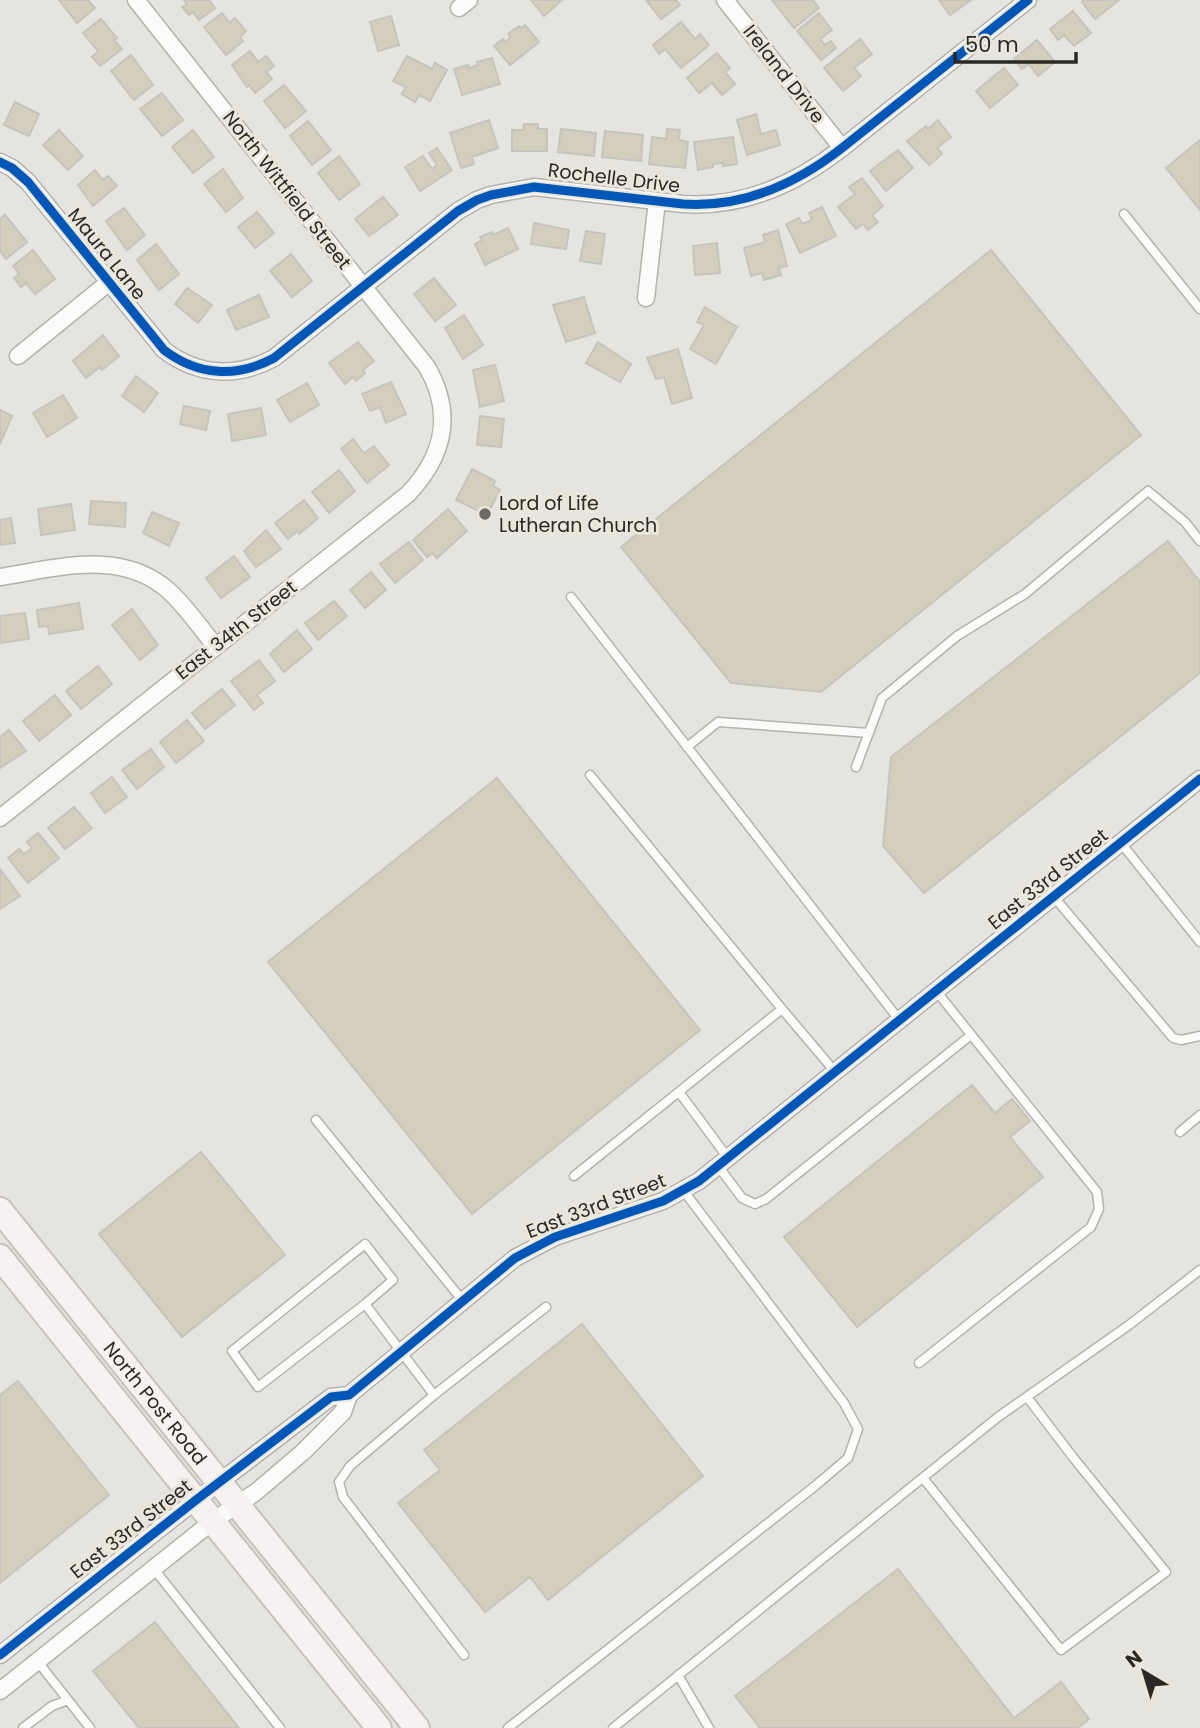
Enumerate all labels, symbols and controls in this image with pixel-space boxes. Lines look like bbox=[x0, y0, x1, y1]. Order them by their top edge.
street label: Ireland Drive bbox=[737, 19, 831, 129]
scale bar bbox=[955, 21, 1076, 65]
text: 50 m bbox=[965, 30, 1019, 59]
street label: North Wittfield Street bbox=[216, 105, 358, 275]
street label: Rochelle Drive bbox=[546, 156, 682, 200]
street label: Maura Lane bbox=[61, 202, 153, 306]
place label: Lord of Life Lutheran Church bbox=[499, 490, 657, 539]
marker: Lord of Life Lutheran Church bbox=[477, 506, 493, 522]
street label: East 34th Street bbox=[170, 574, 302, 686]
street label: East 33rd Street bbox=[982, 822, 1114, 936]
street label: East 33rd Street bbox=[522, 1167, 670, 1245]
street label: North Post Road bbox=[98, 1336, 213, 1471]
street label: East 33rd Street bbox=[65, 1473, 197, 1585]
north arrow bbox=[1109, 1637, 1179, 1707]
text: N bbox=[1120, 1644, 1148, 1674]

